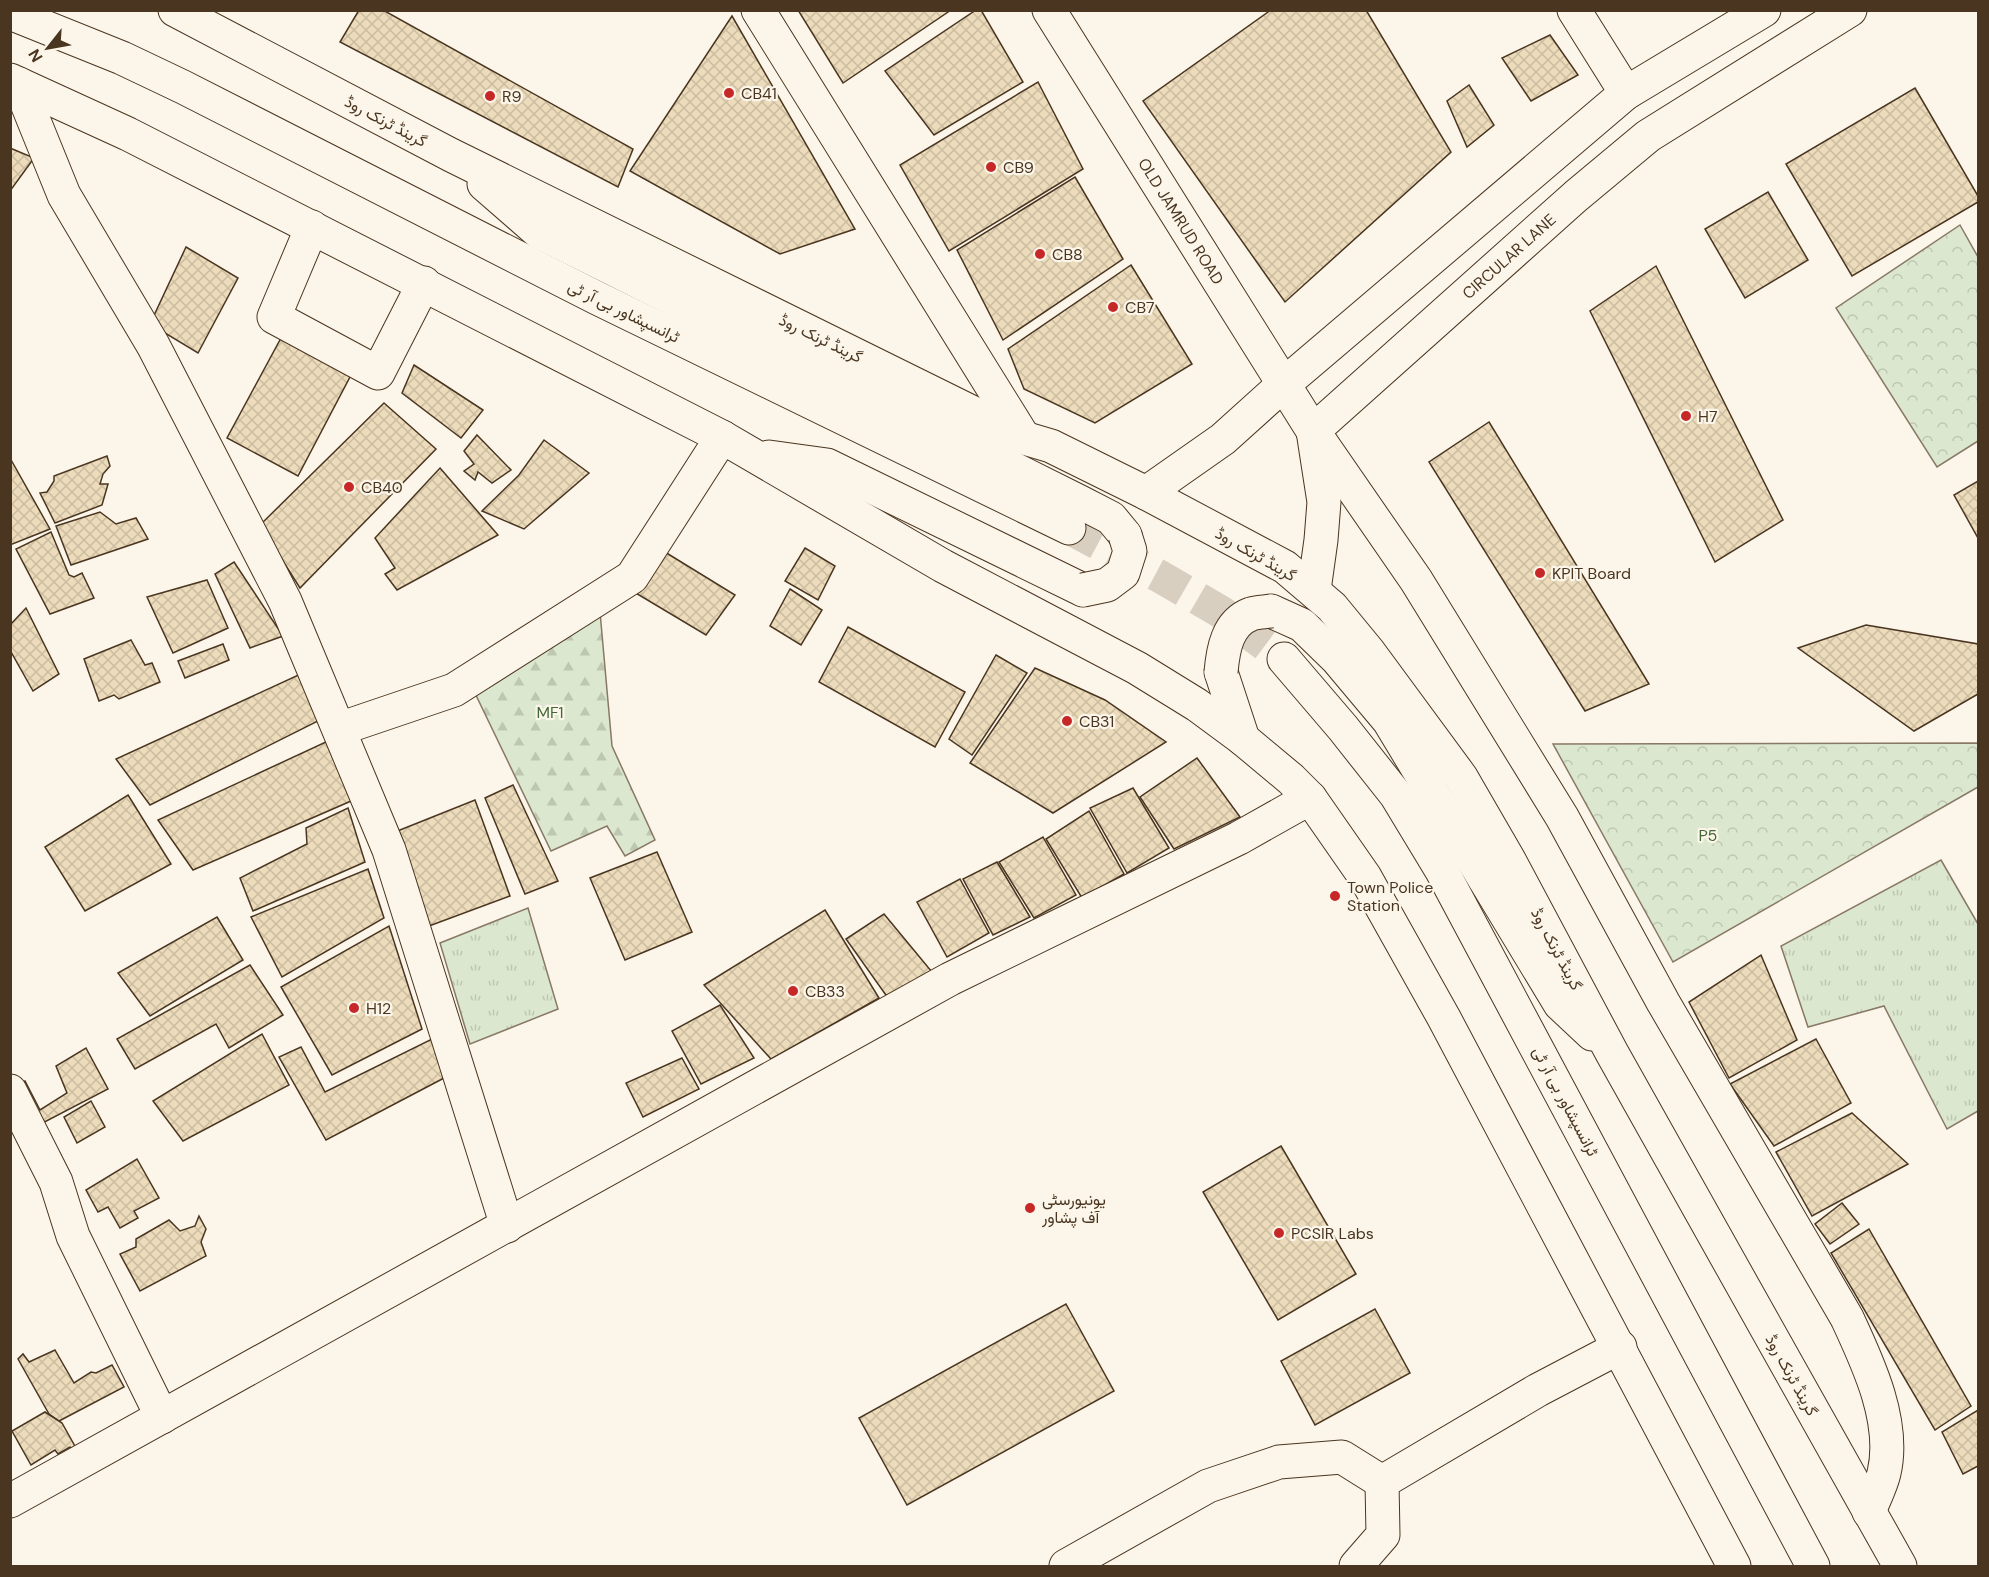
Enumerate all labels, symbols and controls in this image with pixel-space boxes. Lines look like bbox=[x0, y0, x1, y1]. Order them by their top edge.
north arrow bbox=[18, 18, 78, 78]
text: N bbox=[24, 45, 48, 66]
place label: CB41 bbox=[741, 83, 777, 104]
place label: R9 bbox=[502, 86, 522, 107]
marker: CB41 bbox=[722, 86, 736, 100]
marker: R9 bbox=[483, 89, 497, 103]
street label: گرینڈ ٹرنک روڈ bbox=[341, 91, 430, 152]
street label: OLD JAMRUD ROAD bbox=[1133, 154, 1228, 289]
place label: CB9 bbox=[1003, 157, 1034, 178]
marker: CB9 bbox=[984, 160, 998, 174]
street label: CIRCULAR LANE bbox=[1458, 209, 1560, 304]
place label: CB8 bbox=[1052, 244, 1083, 265]
marker: CB8 bbox=[1033, 247, 1047, 261]
street label: ٹرانسپشاور بی آر ٹی bbox=[564, 275, 683, 348]
place label: CB7 bbox=[1125, 297, 1155, 318]
marker: CB7 bbox=[1106, 300, 1120, 314]
street label: گرینڈ ٹرنک روڈ bbox=[776, 309, 866, 368]
place label: H7 bbox=[1698, 406, 1717, 427]
marker: H7 bbox=[1679, 409, 1693, 423]
place label: CB40 bbox=[361, 477, 403, 498]
marker: CB40 bbox=[342, 480, 356, 494]
street label: گرینڈ ٹرنک روڈ bbox=[1211, 523, 1300, 586]
place label: KPIT Board bbox=[1552, 563, 1631, 584]
marker: KPIT Board bbox=[1533, 566, 1547, 580]
park label: MF1 bbox=[536, 702, 564, 723]
place label: CB31 bbox=[1079, 711, 1114, 732]
marker: CB31 bbox=[1060, 714, 1074, 728]
park label: P5 bbox=[1699, 825, 1717, 846]
place label: Town Police Station bbox=[1347, 877, 1433, 916]
marker: Town Police Station bbox=[1328, 889, 1342, 903]
street label: گرینڈ ٹرنک روڈ bbox=[1526, 905, 1587, 994]
place label: CB33 bbox=[805, 981, 845, 1002]
marker: CB33 bbox=[786, 984, 800, 998]
place label: H12 bbox=[366, 998, 391, 1019]
marker: H12 bbox=[347, 1001, 361, 1015]
street label: ٹرانسپشاور بی آر ٹی bbox=[1527, 1043, 1603, 1160]
place label: یونیورسٹی آف پشاور bbox=[1041, 1189, 1106, 1229]
marker: یونیورسٹی آف پشاور bbox=[1023, 1201, 1037, 1215]
place label: PCSIR Labs bbox=[1291, 1223, 1374, 1244]
marker: PCSIR Labs bbox=[1272, 1226, 1286, 1240]
street label: گرینڈ ٹرنک روڈ bbox=[1761, 1331, 1823, 1420]

